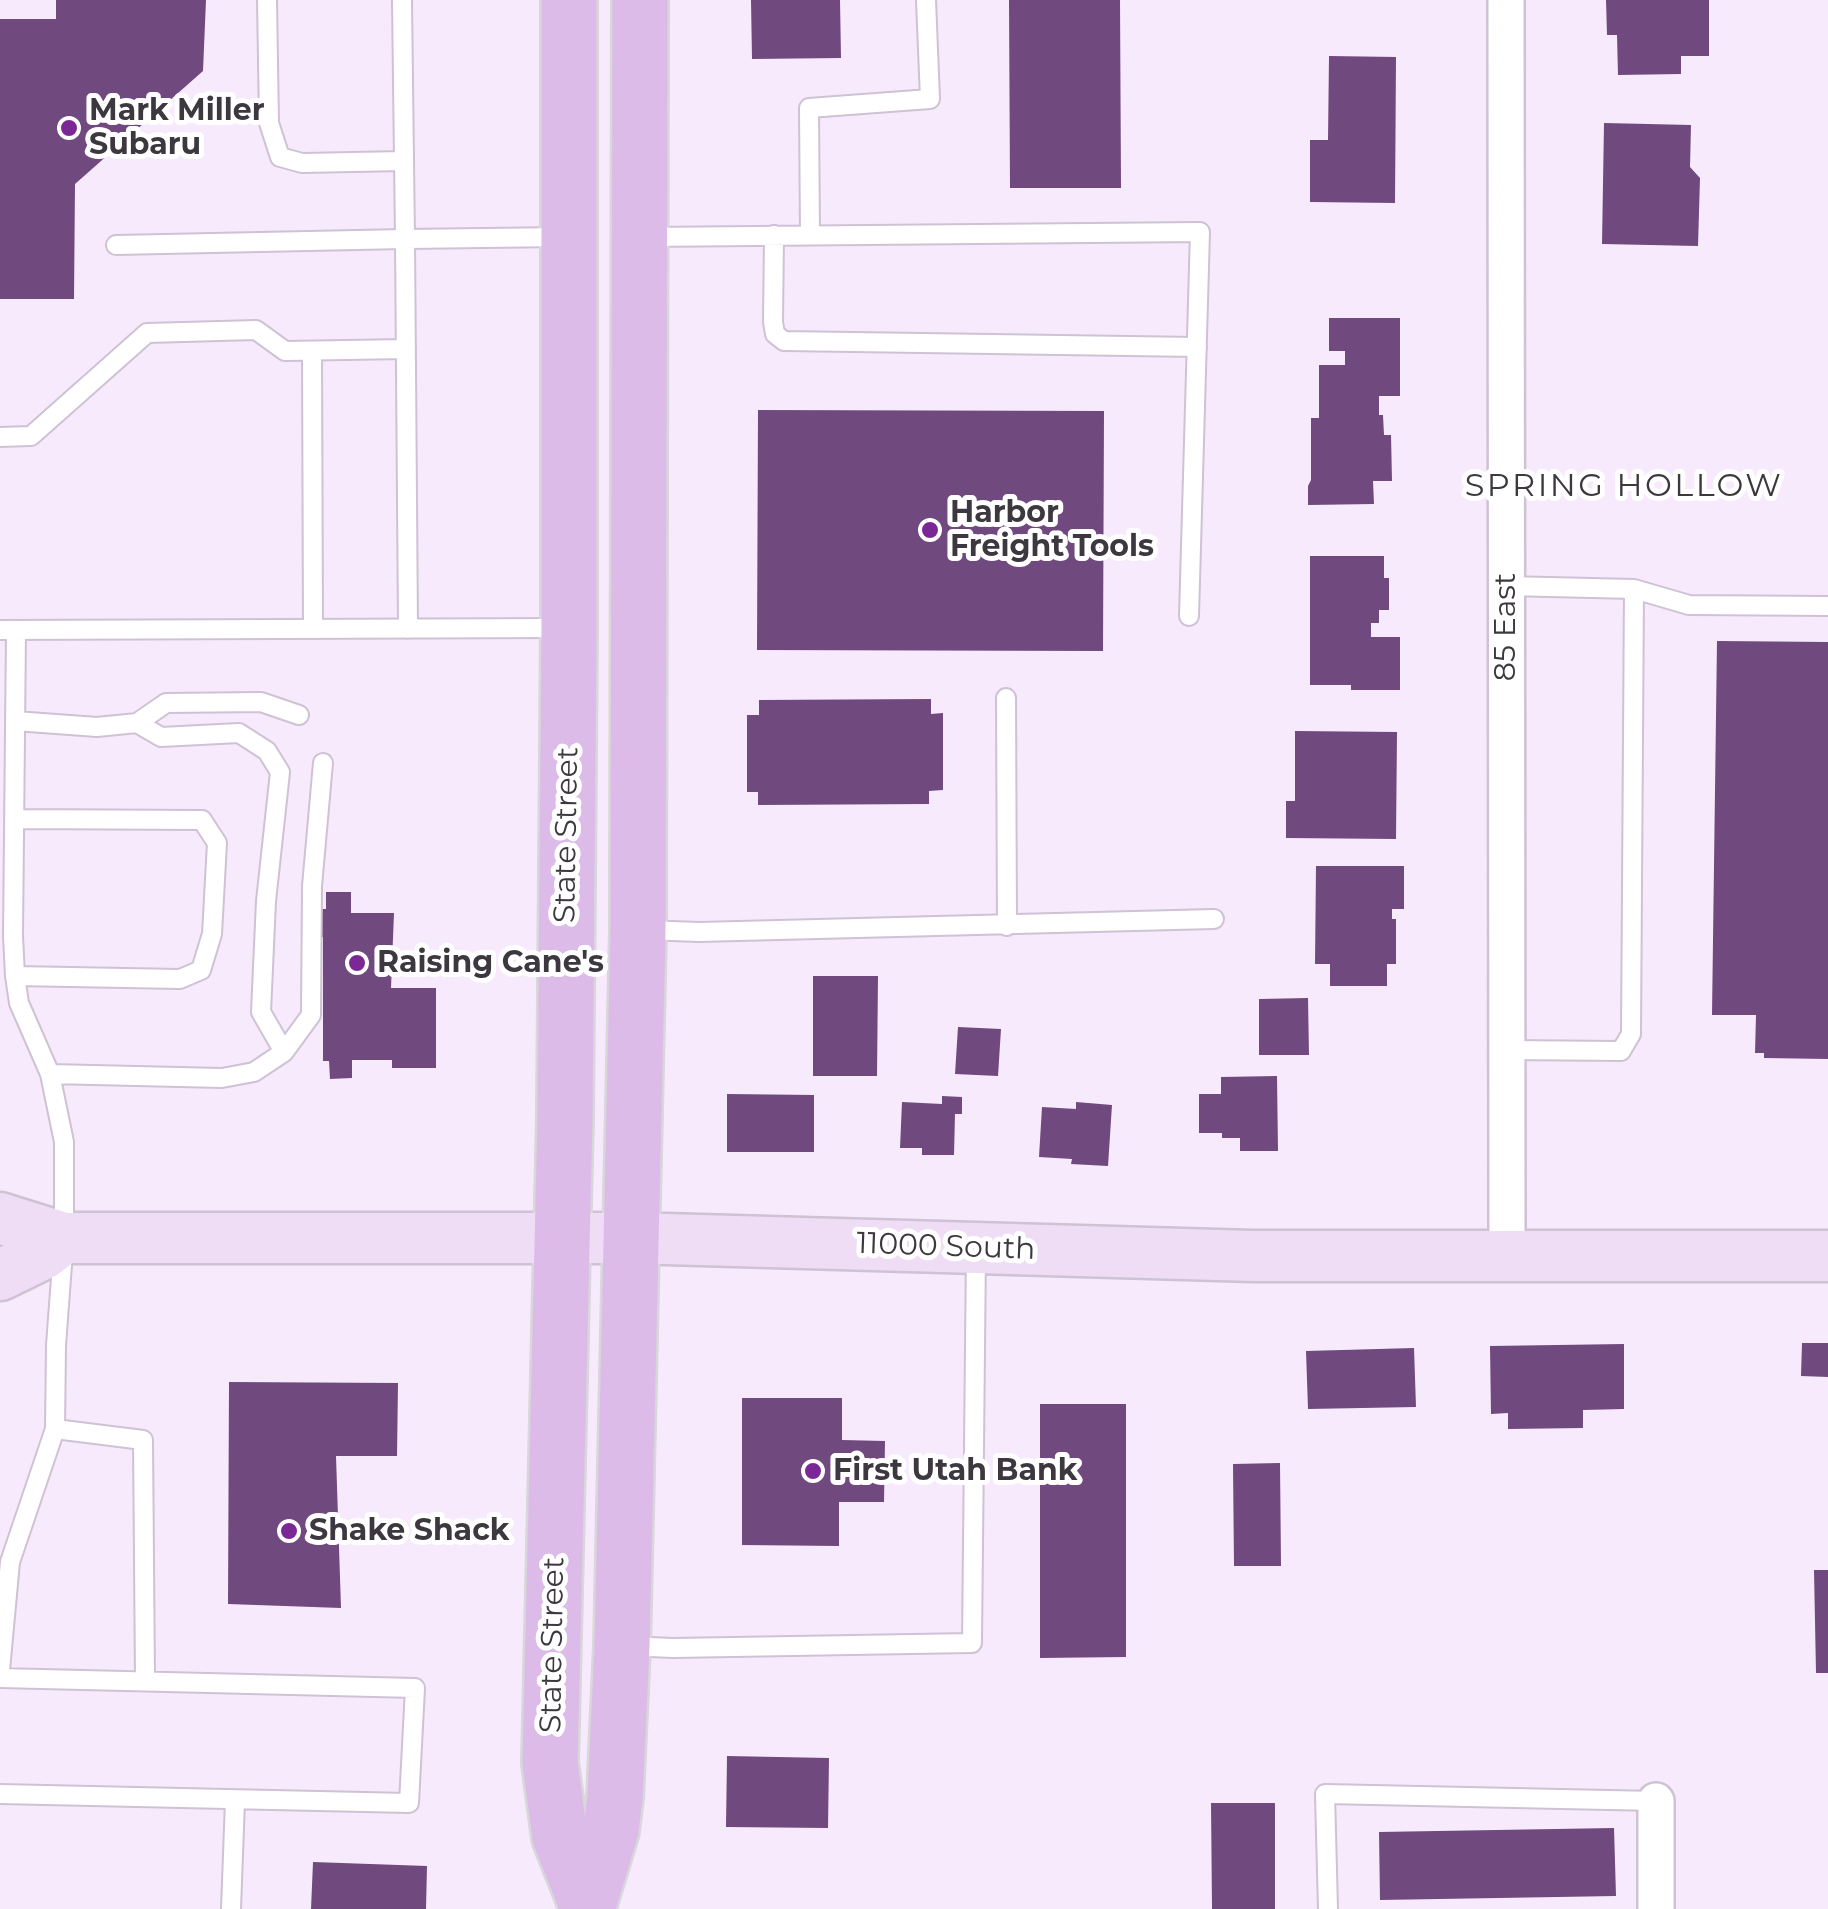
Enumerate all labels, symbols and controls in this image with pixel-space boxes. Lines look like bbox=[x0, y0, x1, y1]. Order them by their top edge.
place label: Mark Miller Subaru bbox=[89, 93, 265, 164]
marker: Mark Miller Subaru bbox=[58, 117, 80, 139]
district label: SPRING HOLLOW bbox=[1465, 468, 1783, 506]
place label: Harbor Freight Tools bbox=[950, 495, 1154, 566]
marker: Harbor Freight Tools bbox=[919, 519, 941, 541]
street label: 85 East bbox=[1488, 573, 1524, 681]
street label: State Street bbox=[547, 747, 587, 923]
place label: Raising Cane's bbox=[377, 945, 604, 981]
marker: Raising Cane's bbox=[346, 952, 368, 974]
street label: 11000 South bbox=[856, 1226, 1036, 1268]
place label: First Utah Bank bbox=[833, 1453, 1077, 1489]
marker: First Utah Bank bbox=[802, 1460, 824, 1482]
place label: Shake Shack bbox=[309, 1513, 510, 1549]
marker: Shake Shack bbox=[278, 1520, 300, 1542]
street label: State Street bbox=[533, 1557, 573, 1733]

